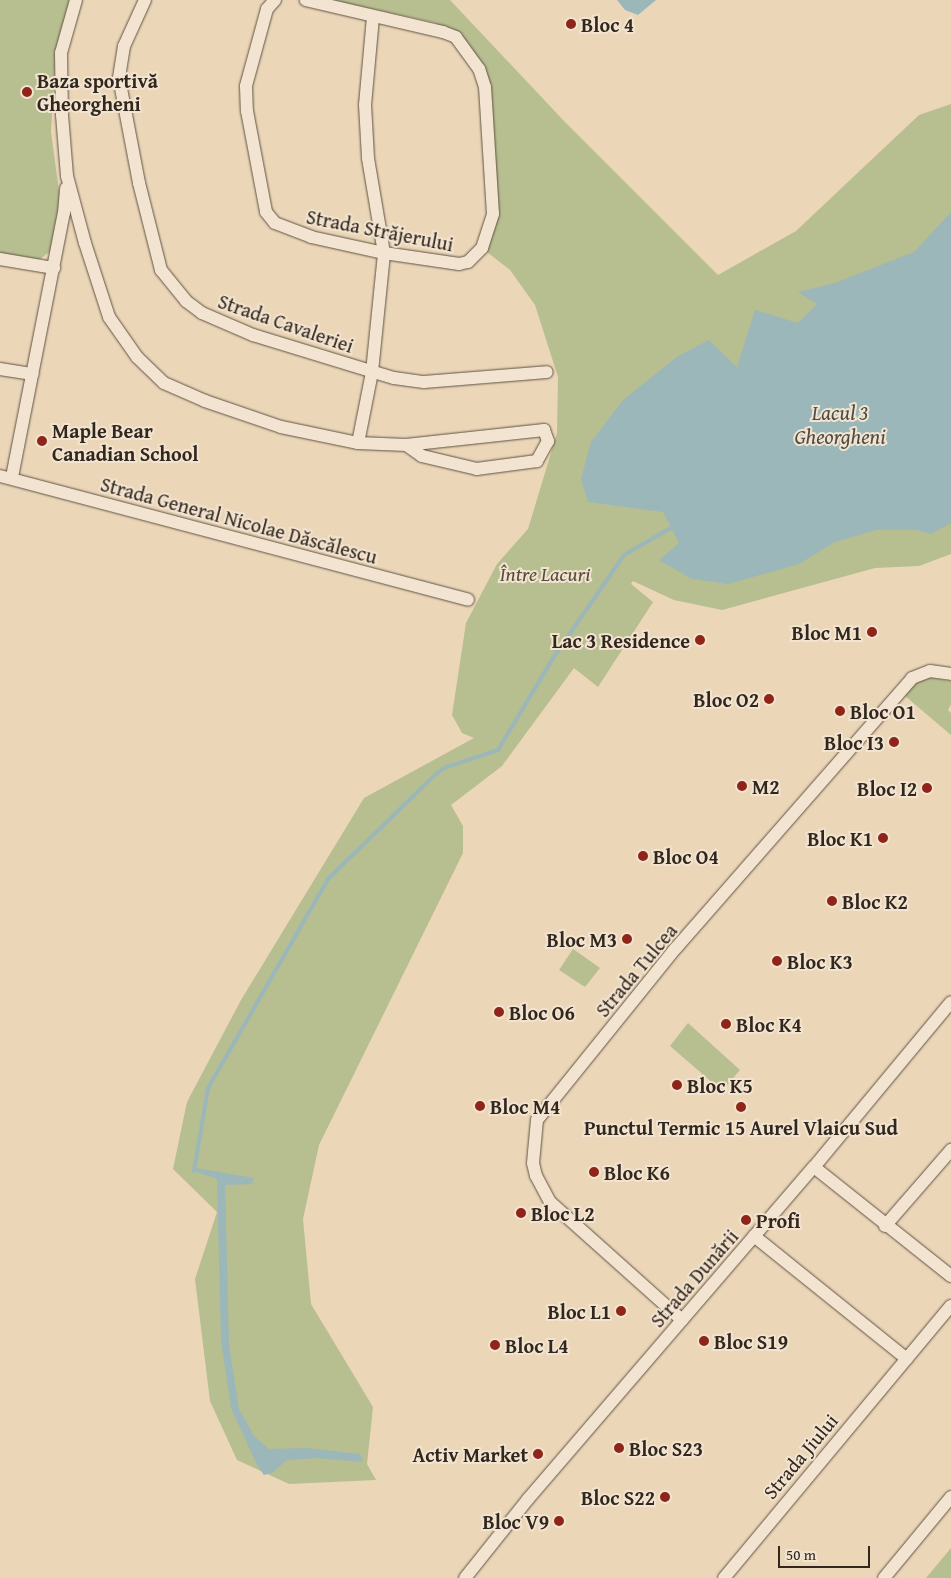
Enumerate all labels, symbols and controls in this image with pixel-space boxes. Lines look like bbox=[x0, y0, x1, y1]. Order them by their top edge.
place label: Bloc 4 bbox=[581, 12, 634, 36]
marker: Bloc 4 bbox=[565, 18, 577, 30]
place label: Baza sportivă Gheorgheni bbox=[37, 68, 158, 115]
marker: Baza sportivă Gheorgheni bbox=[21, 86, 33, 98]
street label: Strada Străjerului bbox=[304, 204, 456, 256]
street label: Strada Cavaleriei bbox=[215, 289, 357, 357]
water label: Lacul 3 Gheorgheni bbox=[794, 400, 886, 450]
place label: Maple Bear Canadian School bbox=[52, 418, 199, 465]
marker: Maple Bear Canadian School bbox=[36, 435, 48, 447]
street label: Strada General Nicolae Dăscălescu bbox=[98, 471, 380, 569]
park label: Între Lacuri bbox=[500, 561, 590, 585]
place label: Bloc M1 bbox=[792, 620, 862, 644]
marker: Bloc M1 bbox=[866, 626, 878, 638]
place label: Lac 3 Residence bbox=[552, 628, 690, 652]
marker: Lac 3 Residence bbox=[694, 634, 706, 646]
place label: Bloc O2 bbox=[693, 687, 759, 711]
marker: Bloc O2 bbox=[763, 693, 775, 705]
place label: Bloc O1 bbox=[850, 699, 916, 723]
marker: Bloc O1 bbox=[834, 705, 846, 717]
place label: Bloc I3 bbox=[824, 730, 884, 754]
marker: Bloc I3 bbox=[888, 736, 900, 748]
place label: M2 bbox=[752, 774, 780, 798]
place label: Bloc I2 bbox=[857, 776, 917, 800]
marker: M2 bbox=[736, 780, 748, 792]
marker: Bloc I2 bbox=[921, 782, 933, 794]
place label: Bloc K1 bbox=[807, 826, 873, 850]
marker: Bloc K1 bbox=[877, 832, 889, 844]
place label: Bloc O4 bbox=[653, 844, 719, 868]
marker: Bloc O4 bbox=[637, 850, 649, 862]
place label: Bloc K2 bbox=[842, 889, 908, 913]
marker: Bloc K2 bbox=[826, 895, 838, 907]
street label: Strada Tulcea bbox=[590, 919, 682, 1021]
place label: Bloc M3 bbox=[547, 927, 617, 951]
marker: Bloc M3 bbox=[621, 933, 633, 945]
place label: Bloc K3 bbox=[787, 949, 853, 973]
marker: Bloc K3 bbox=[771, 955, 783, 967]
place label: Bloc O6 bbox=[509, 1000, 575, 1024]
marker: Bloc O6 bbox=[493, 1006, 505, 1018]
place label: Bloc K4 bbox=[736, 1012, 802, 1036]
marker: Bloc K4 bbox=[720, 1018, 732, 1030]
place label: Bloc K5 bbox=[687, 1073, 753, 1097]
marker: Bloc K5 bbox=[671, 1079, 683, 1091]
place label: Bloc M4 bbox=[490, 1094, 560, 1118]
marker: Bloc M4 bbox=[474, 1100, 486, 1112]
marker: Punctul Termic 15 Aurel Vlaicu Sud bbox=[735, 1101, 747, 1113]
place label: Punctul Termic 15 Aurel Vlaicu Sud bbox=[584, 1115, 898, 1139]
place label: Bloc K6 bbox=[604, 1160, 670, 1184]
marker: Bloc K6 bbox=[588, 1166, 600, 1178]
place label: Bloc L2 bbox=[531, 1201, 595, 1225]
marker: Bloc L2 bbox=[515, 1207, 527, 1219]
place label: Profi bbox=[756, 1208, 800, 1232]
marker: Profi bbox=[740, 1214, 752, 1226]
street label: Strada Dunării bbox=[645, 1224, 743, 1332]
place label: Bloc L1 bbox=[547, 1299, 611, 1323]
marker: Bloc L1 bbox=[615, 1305, 627, 1317]
place label: Bloc S19 bbox=[714, 1329, 788, 1353]
place label: Bloc L4 bbox=[505, 1333, 569, 1357]
marker: Bloc S19 bbox=[698, 1335, 710, 1347]
marker: Bloc L4 bbox=[489, 1339, 501, 1351]
street label: Strada Jiului bbox=[757, 1409, 843, 1503]
place label: Bloc S23 bbox=[629, 1436, 703, 1460]
place label: Activ Market bbox=[413, 1442, 528, 1466]
marker: Bloc S23 bbox=[613, 1442, 625, 1454]
marker: Activ Market bbox=[532, 1448, 544, 1460]
place label: Bloc S22 bbox=[581, 1485, 655, 1509]
marker: Bloc S22 bbox=[659, 1491, 671, 1503]
place label: Bloc V9 bbox=[482, 1509, 549, 1533]
marker: Bloc V9 bbox=[553, 1515, 565, 1527]
scale bar bbox=[781, 1536, 874, 1568]
text: 50 m bbox=[786, 1544, 816, 1565]

